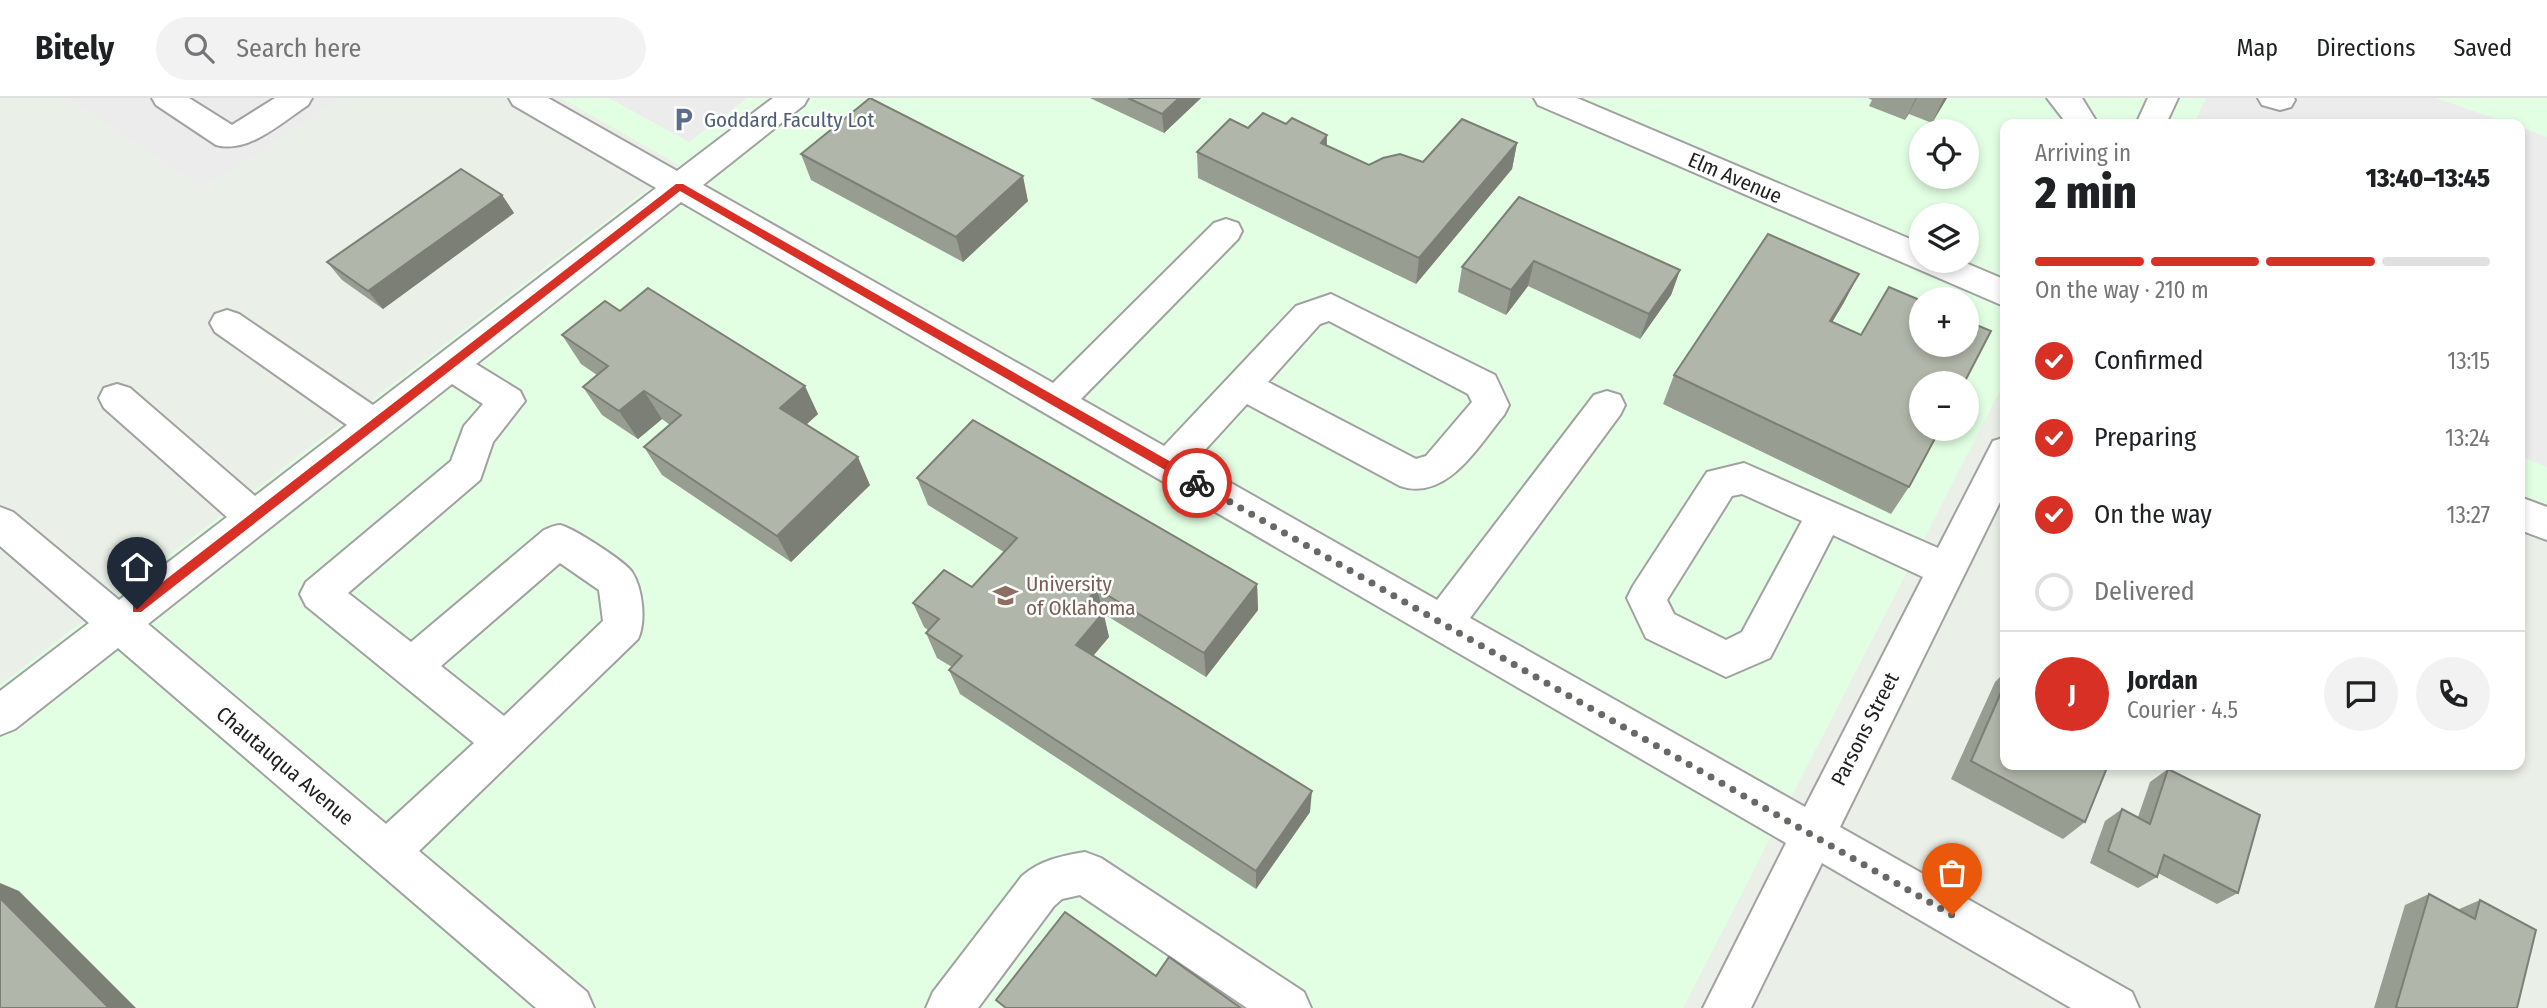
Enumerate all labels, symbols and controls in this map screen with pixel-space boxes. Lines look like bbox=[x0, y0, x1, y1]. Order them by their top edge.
search box bbox=[156, 17, 646, 80]
text: Bitely bbox=[35, 28, 114, 68]
icon: search bbox=[180, 29, 218, 67]
text: Search here bbox=[236, 33, 361, 64]
text: Map bbox=[2237, 34, 2278, 62]
text: Directions bbox=[2316, 34, 2415, 62]
text: Saved bbox=[2453, 34, 2512, 62]
parking icon: Goddard Faculty Lot bbox=[670, 106, 698, 134]
place label: Goddard Faculty Lot bbox=[704, 107, 874, 133]
map controls bbox=[1909, 119, 1979, 441]
button: locate bbox=[1909, 119, 1979, 189]
text: Arriving in bbox=[2035, 139, 2131, 167]
street label: Elm Avenue bbox=[1684, 147, 1786, 209]
text: 13:40–13:45 bbox=[2366, 163, 2490, 194]
text: 2 min bbox=[2035, 165, 2137, 220]
button: layers bbox=[1909, 203, 1979, 273]
text: On the way · 210 m bbox=[2035, 276, 2209, 304]
button: + bbox=[1909, 287, 1979, 357]
icon: check bbox=[2035, 342, 2073, 380]
text: Confirmed bbox=[2094, 345, 2204, 376]
text: 13:15 bbox=[2447, 347, 2490, 375]
button: − bbox=[1909, 371, 1979, 441]
icon: check bbox=[2035, 419, 2073, 457]
text: Preparing bbox=[2094, 422, 2196, 453]
text: 13:24 bbox=[2445, 424, 2490, 452]
courier bbox=[1162, 448, 1232, 518]
icon: bike bbox=[1178, 464, 1216, 502]
icon: check bbox=[2035, 496, 2073, 534]
text: On the way bbox=[2094, 499, 2212, 530]
text: 13:27 bbox=[2446, 501, 2490, 529]
pin bbox=[107, 537, 167, 609]
icon: home bbox=[118, 548, 156, 586]
place label: University of Oklahoma bbox=[1026, 571, 1136, 621]
text: Delivered bbox=[2094, 576, 2195, 607]
school or university icon: University of Oklahoma bbox=[992, 582, 1020, 610]
button: chat bbox=[2324, 657, 2398, 731]
button: phone bbox=[2416, 657, 2490, 731]
text: Jordan bbox=[2127, 665, 2198, 696]
street label: Parsons Street bbox=[1825, 668, 1905, 790]
text: J bbox=[2068, 679, 2076, 710]
text: Courier · 4.5 bbox=[2127, 696, 2238, 724]
street label: Chautauqua Avenue bbox=[211, 701, 359, 831]
pin bbox=[1922, 843, 1982, 915]
icon: bag bbox=[1933, 854, 1971, 892]

